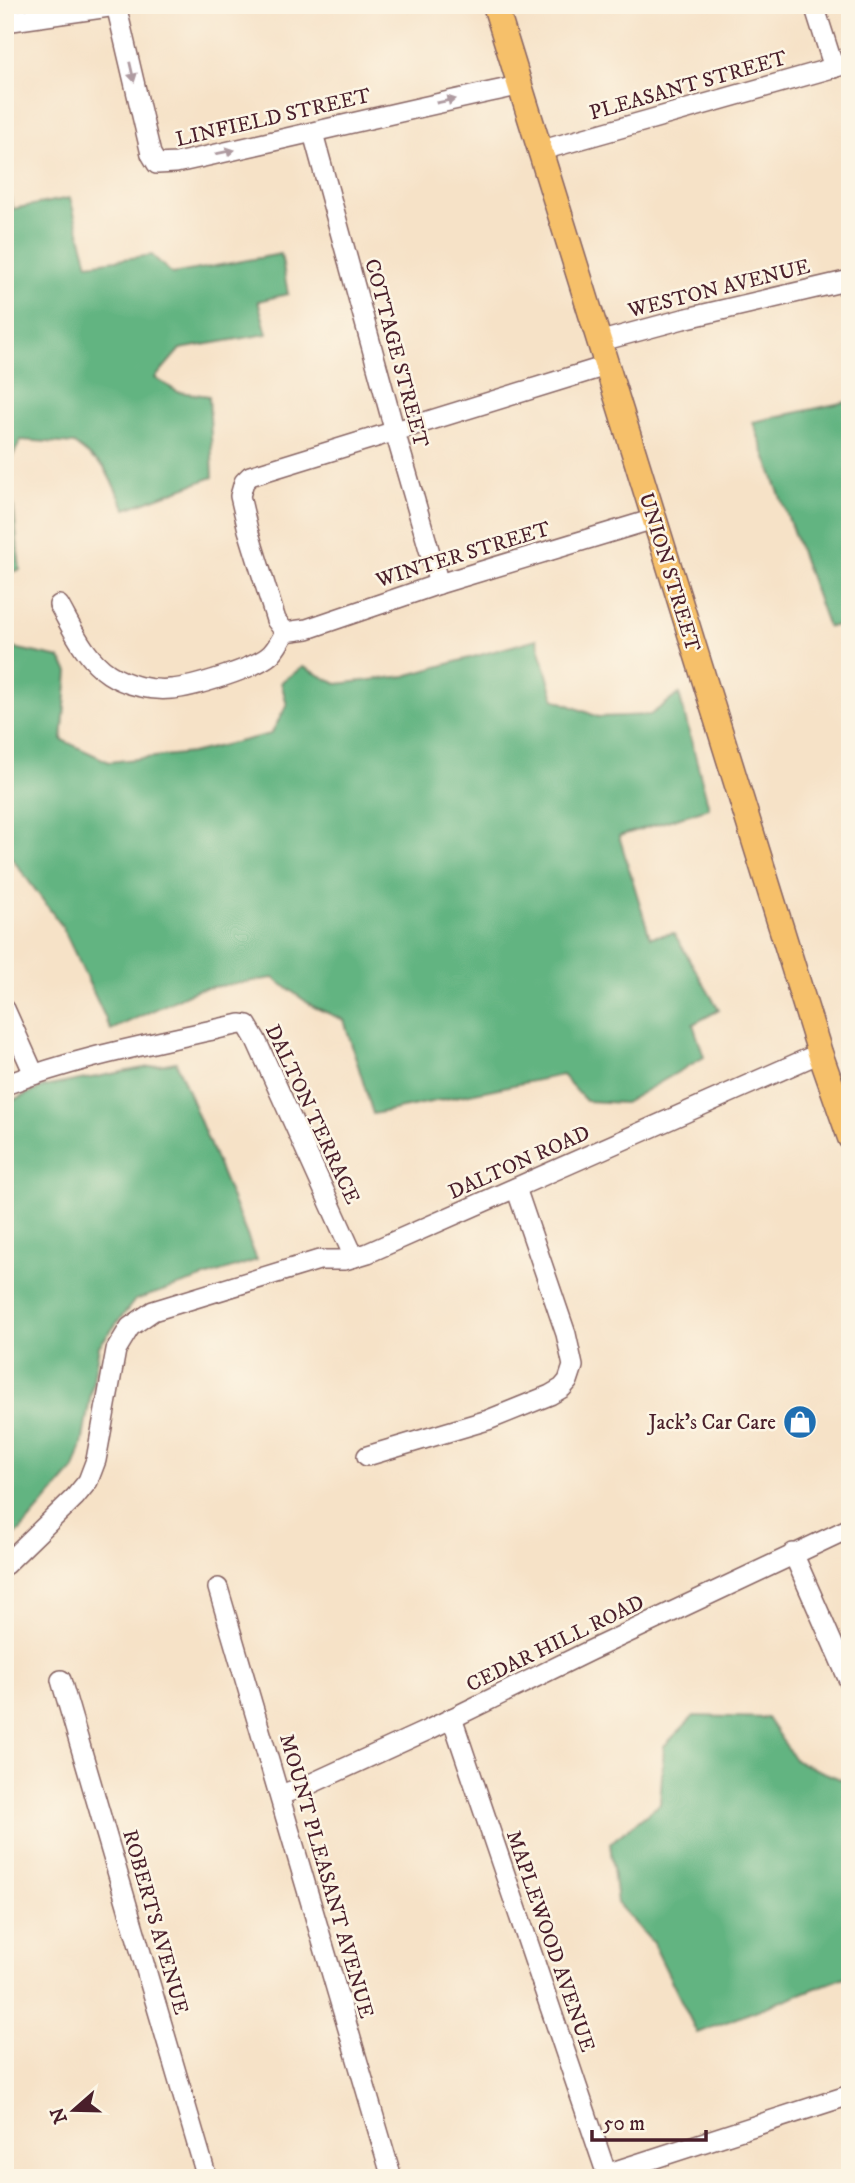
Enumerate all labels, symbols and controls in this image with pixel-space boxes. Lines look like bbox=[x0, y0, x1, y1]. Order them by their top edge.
street label: PLEASANT STREET bbox=[587, 45, 790, 127]
one-way arrow bbox=[127, 61, 138, 83]
street label: LINFIELD STREET bbox=[173, 83, 373, 153]
one-way arrow bbox=[435, 96, 457, 107]
one-way arrow bbox=[214, 147, 236, 158]
street label: WESTON AVENUE bbox=[625, 254, 813, 324]
street label: COTTAGE STREET bbox=[358, 256, 434, 451]
street label: UNION STREET bbox=[633, 490, 706, 655]
street label: WINTER STREET bbox=[372, 516, 554, 594]
street label: DALTON TERRACE bbox=[259, 1020, 365, 1209]
street label: DALTON ROAD bbox=[445, 1120, 594, 1206]
shop icon: Jack's Car Care bbox=[781, 1403, 819, 1441]
place label: Jack's Car Care bbox=[647, 1410, 776, 1436]
street label: CEDAR HILL ROAD bbox=[462, 1590, 649, 1698]
street label: MOUNT PLEASANT AVENUE bbox=[273, 1731, 379, 2022]
street label: ROBERTS AVENUE bbox=[116, 1827, 194, 2018]
street label: MAPLEWOOD AVENUE bbox=[500, 1827, 600, 2056]
north arrow bbox=[38, 2074, 108, 2144]
scale bar bbox=[592, 2099, 706, 2143]
text: N bbox=[46, 2104, 73, 2127]
text: 50 m bbox=[603, 2111, 645, 2137]

